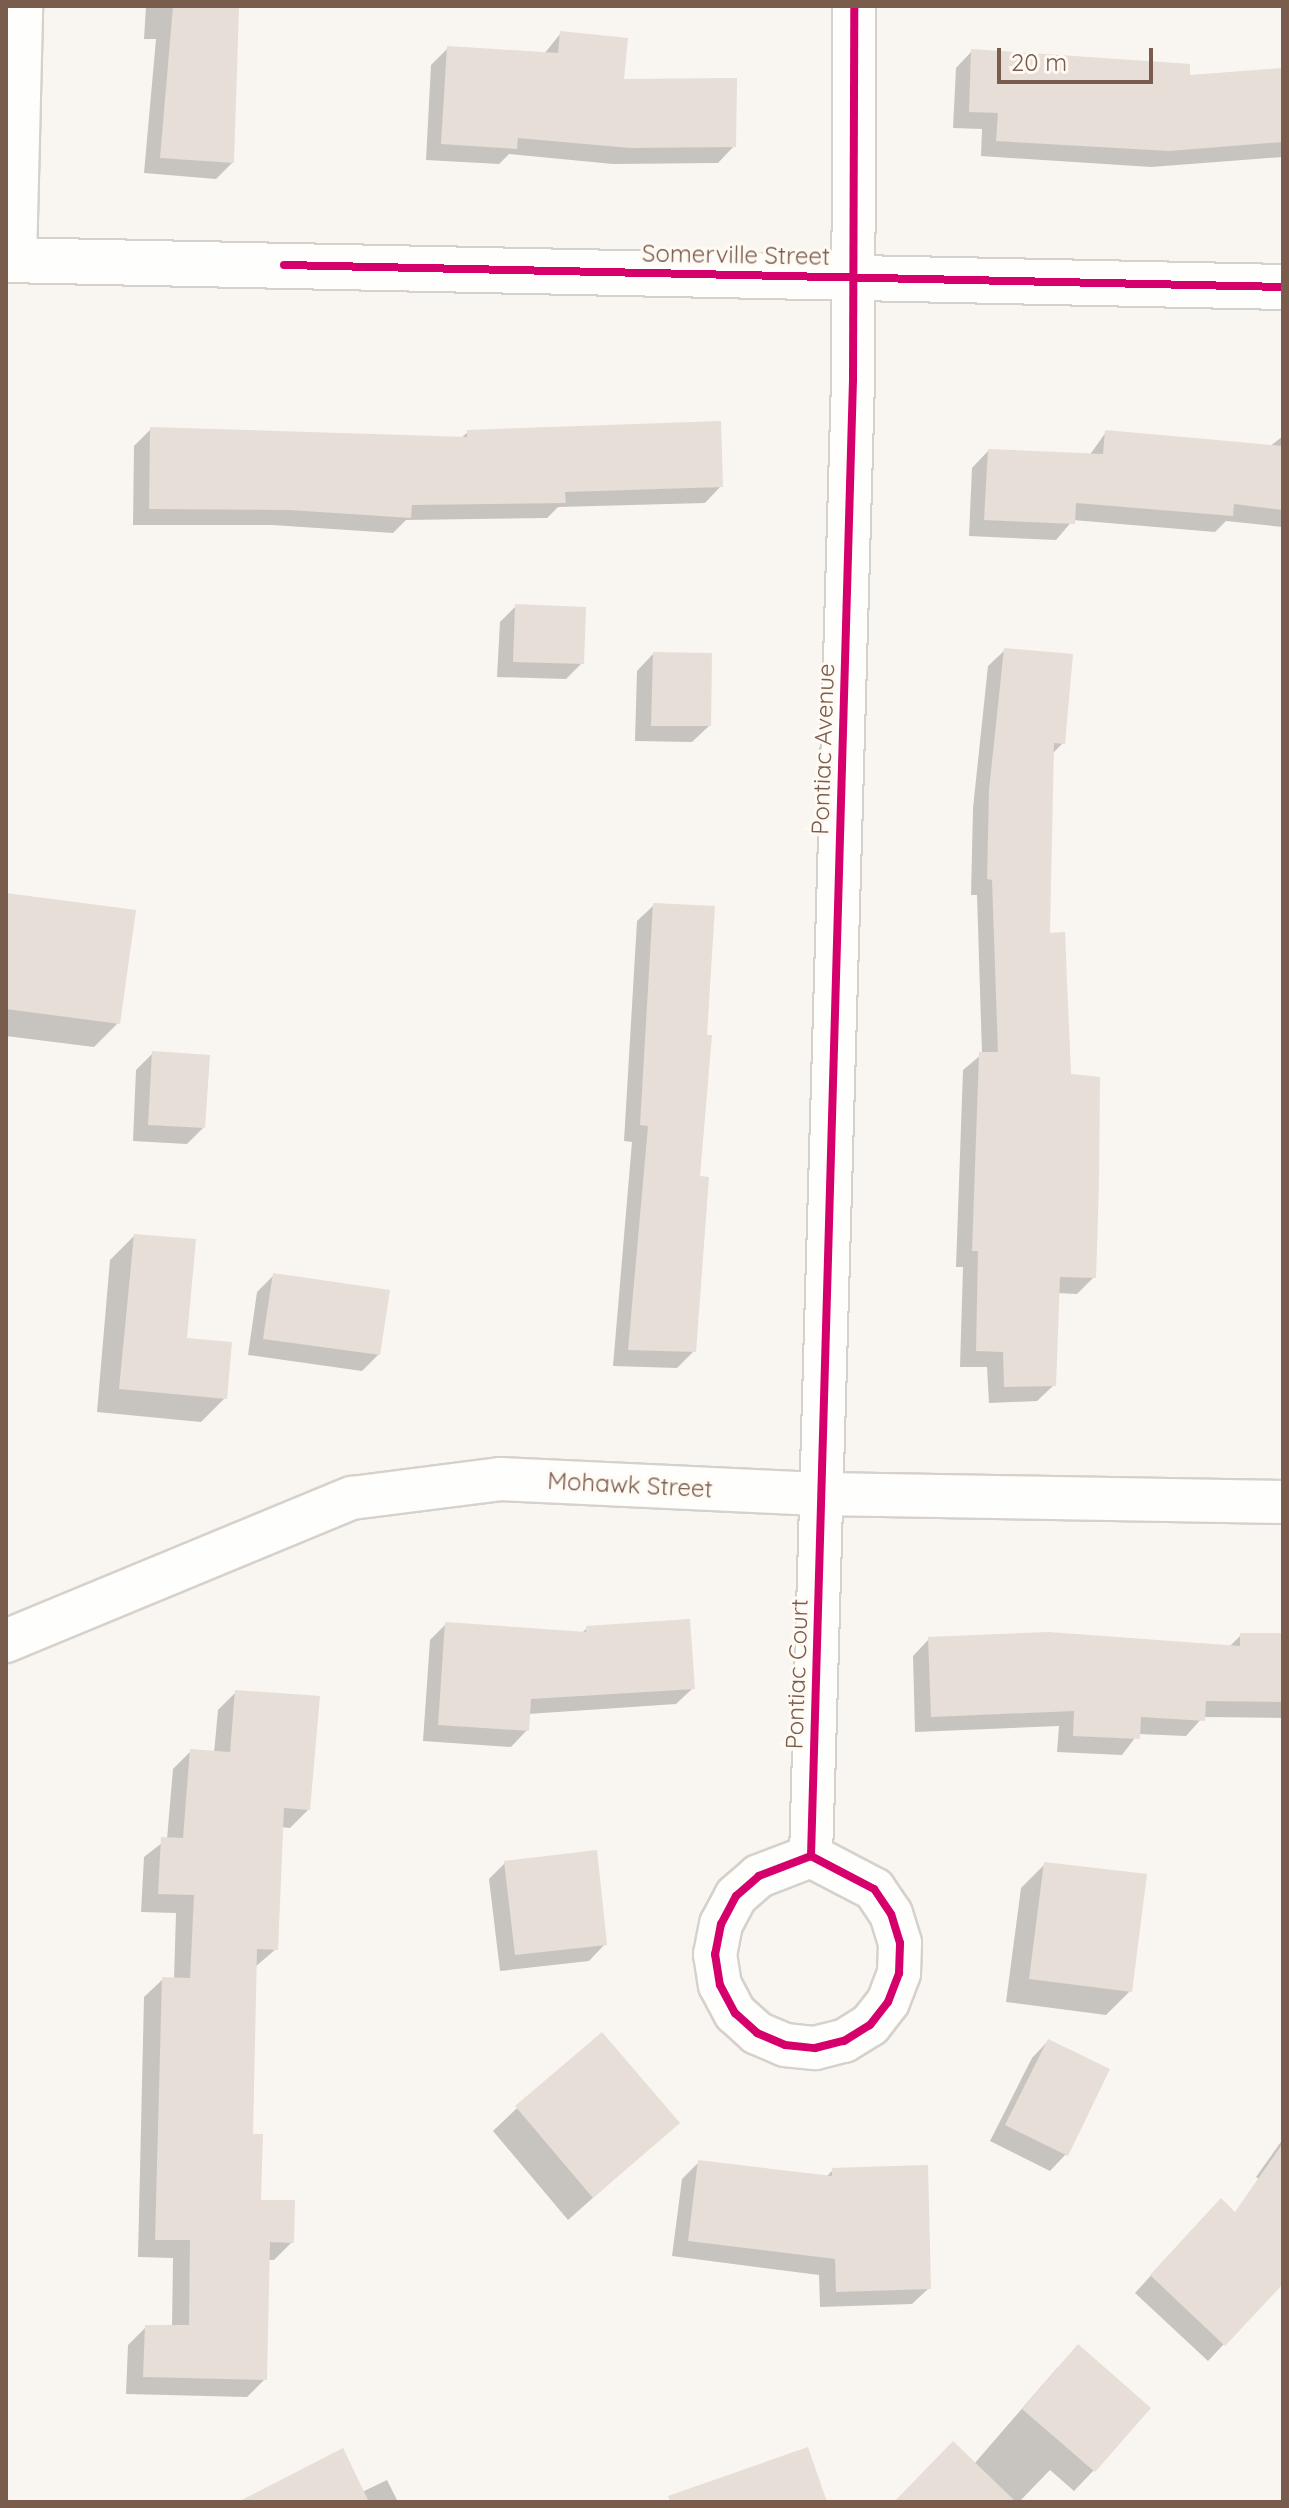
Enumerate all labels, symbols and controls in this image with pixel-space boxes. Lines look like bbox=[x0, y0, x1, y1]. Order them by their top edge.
scale bar bbox=[1001, 32, 1157, 82]
text: 20 m bbox=[1011, 47, 1067, 77]
street label: Somerville Street bbox=[642, 239, 830, 271]
street label: Pontiac Avenue bbox=[806, 663, 840, 835]
street label: Mohawk Street bbox=[547, 1466, 713, 1504]
street label: Pontiac Court bbox=[780, 1598, 814, 1750]

